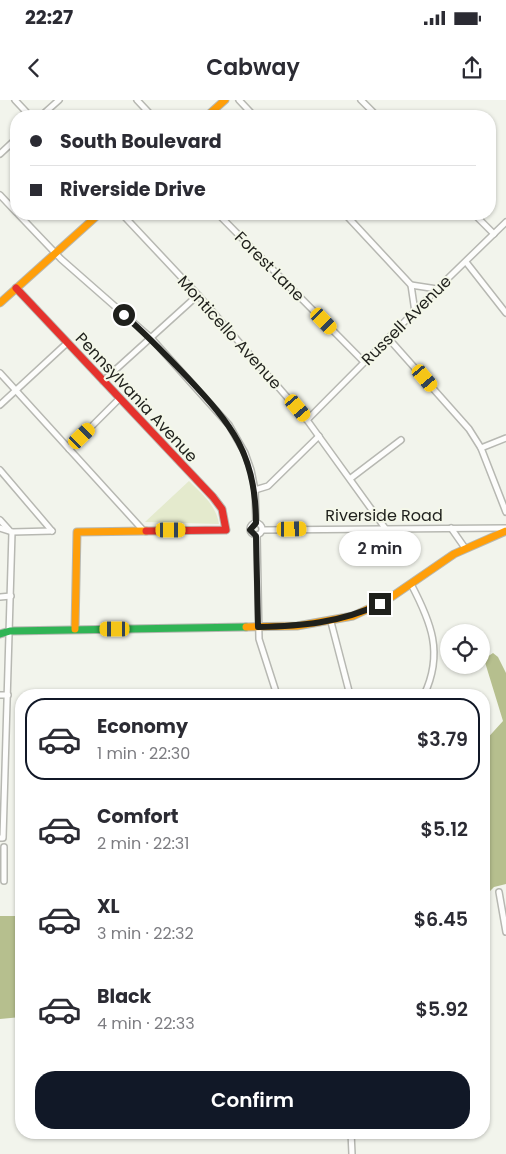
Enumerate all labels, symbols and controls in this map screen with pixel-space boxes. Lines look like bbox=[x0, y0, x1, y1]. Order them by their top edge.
text: 22:27 bbox=[25, 4, 73, 31]
text: Cabway bbox=[206, 52, 300, 83]
icon: back bbox=[20, 54, 48, 82]
icon: share bbox=[458, 54, 486, 82]
text: South Boulevard bbox=[60, 128, 222, 155]
text: Riverside Drive bbox=[60, 176, 206, 203]
street label: Forest Lane bbox=[230, 226, 310, 307]
street label: Monticello Avenue bbox=[172, 270, 287, 394]
street label: Russell Avenue bbox=[356, 270, 457, 370]
route start bbox=[113, 304, 135, 326]
car bbox=[308, 305, 339, 337]
street label: Pennsylvania Avenue bbox=[70, 327, 203, 467]
car bbox=[409, 362, 440, 394]
car bbox=[282, 392, 313, 424]
car bbox=[65, 420, 98, 452]
street label: Riverside Road bbox=[325, 504, 443, 527]
car bbox=[276, 521, 307, 537]
car bbox=[156, 523, 186, 538]
callout: 2 min bbox=[339, 532, 421, 566]
text: 2 min bbox=[358, 537, 402, 560]
route end bbox=[369, 593, 391, 615]
car bbox=[100, 622, 130, 637]
map controls bbox=[440, 624, 490, 674]
button: locate bbox=[440, 624, 490, 674]
text: Economy bbox=[97, 713, 188, 740]
icon: car bbox=[37, 717, 82, 762]
text: $3.79 bbox=[417, 726, 468, 753]
text: 1 min · 22:30 bbox=[97, 742, 190, 765]
text: Comfort bbox=[97, 803, 179, 830]
icon: car bbox=[37, 807, 82, 852]
text: $5.12 bbox=[421, 816, 468, 843]
text: 2 min · 22:31 bbox=[97, 832, 189, 855]
text: XL bbox=[97, 893, 120, 920]
icon: car bbox=[37, 897, 82, 942]
text: $6.45 bbox=[414, 906, 468, 933]
text: 3 min · 22:32 bbox=[97, 922, 194, 945]
text: Black bbox=[97, 983, 151, 1010]
icon: car bbox=[37, 987, 82, 1032]
text: $5.92 bbox=[416, 996, 468, 1023]
text: 4 min · 22:33 bbox=[97, 1012, 195, 1035]
button: Confirm bbox=[35, 1071, 470, 1129]

